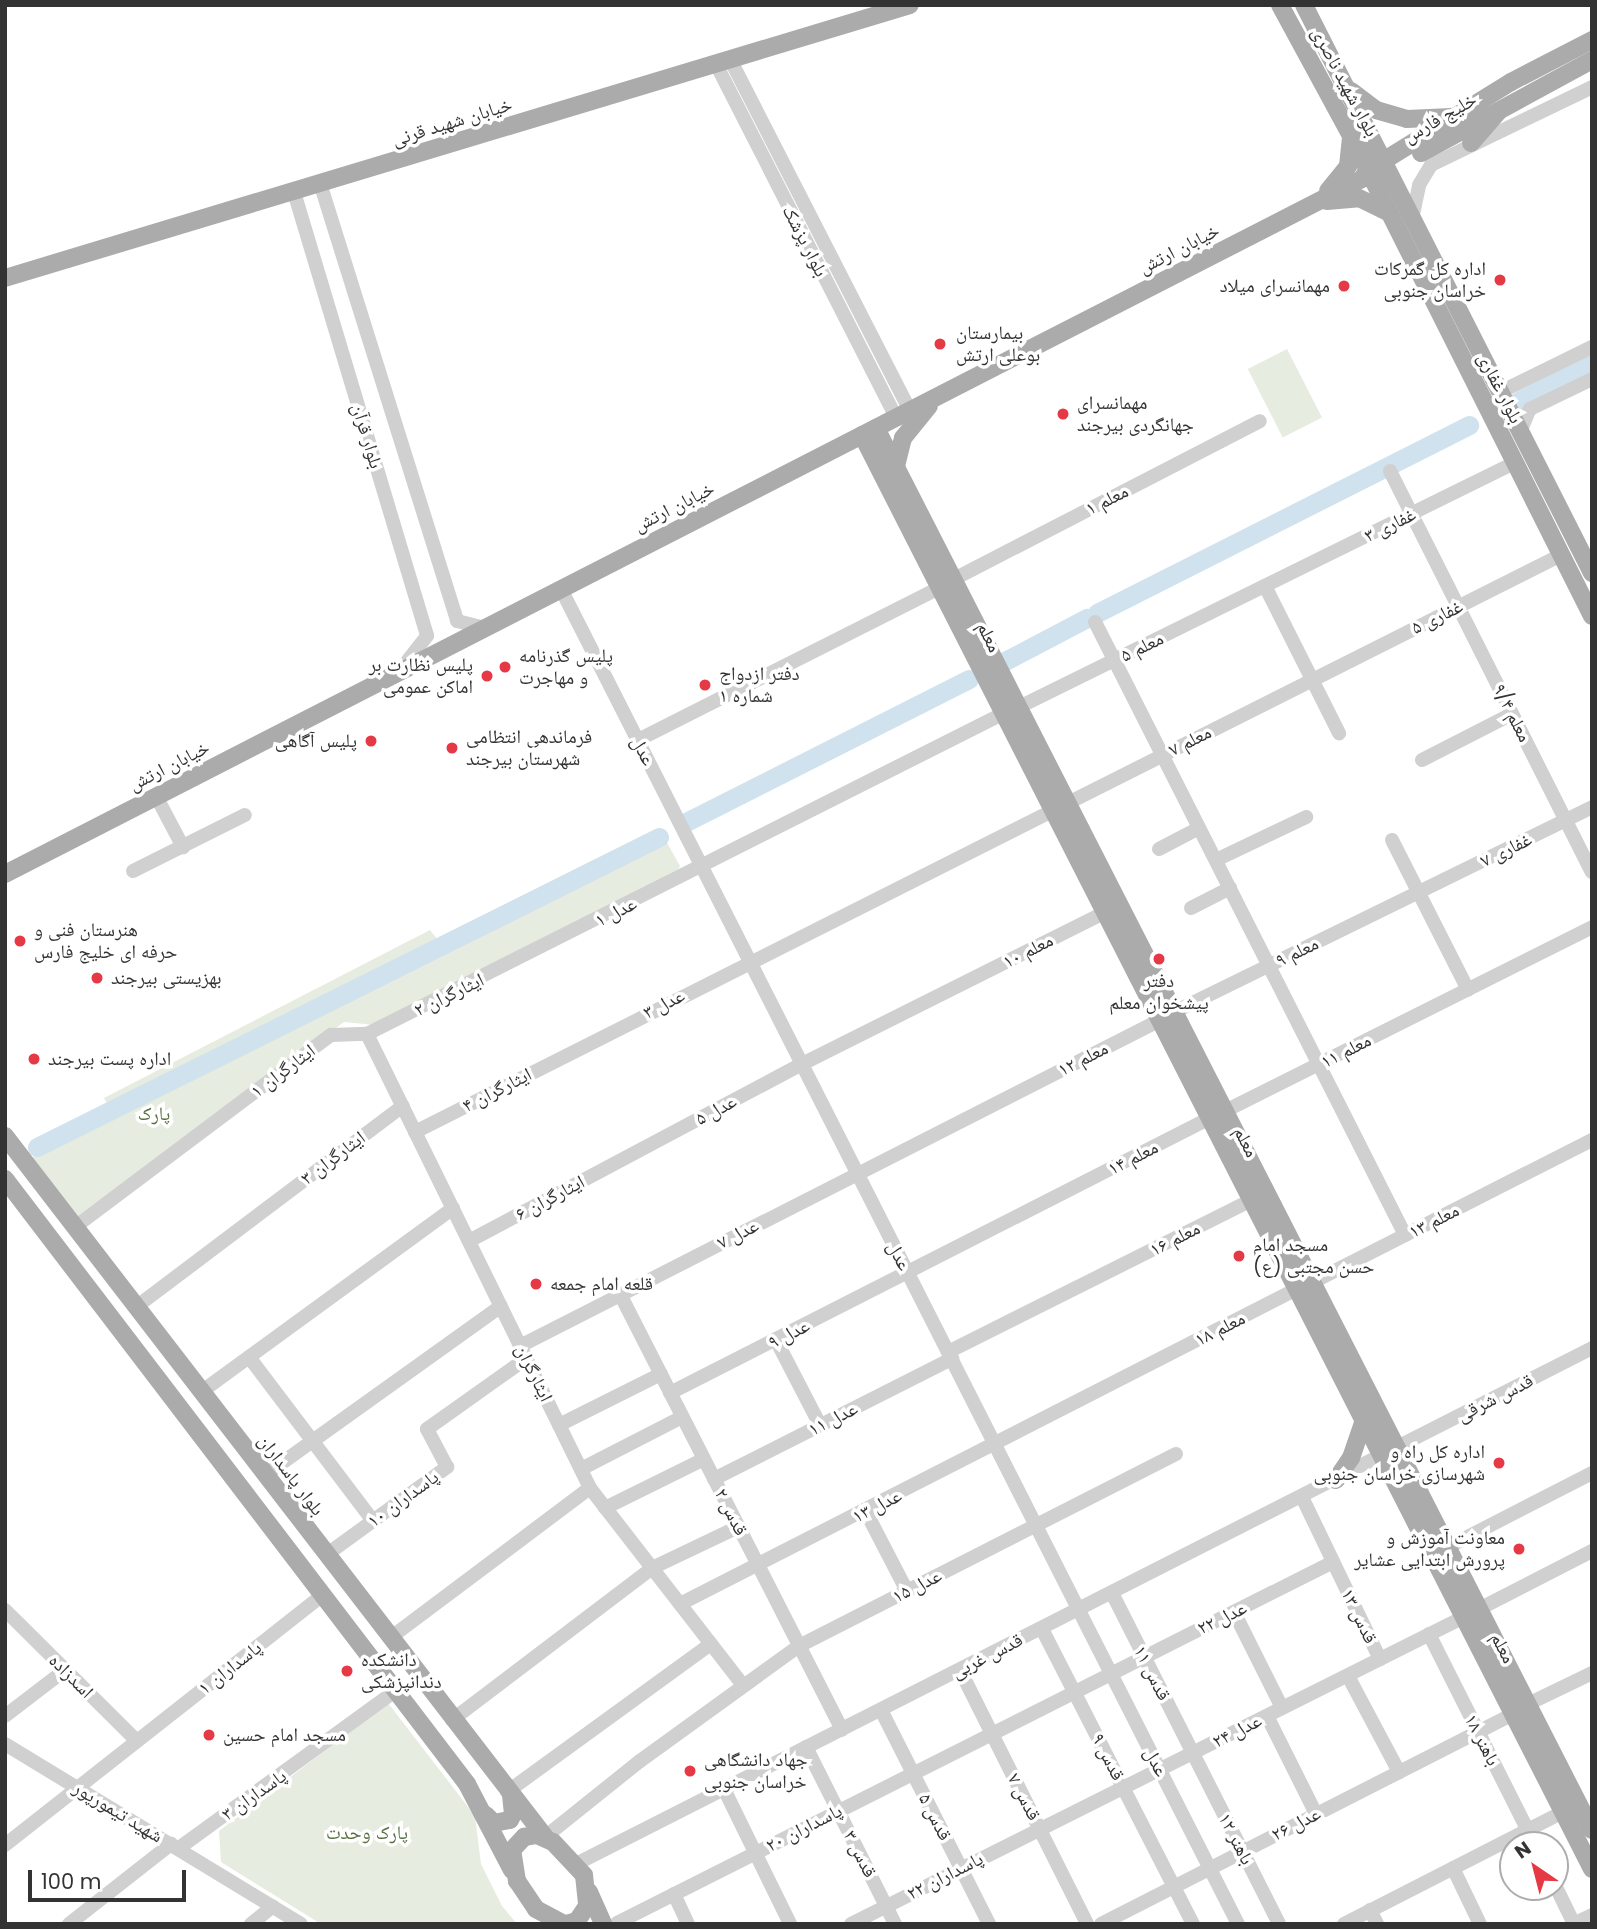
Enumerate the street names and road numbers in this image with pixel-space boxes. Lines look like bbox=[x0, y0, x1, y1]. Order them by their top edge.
street label: بلوار شهید ناصری bbox=[1307, 23, 1383, 141]
street label: خلیج فارس bbox=[1399, 88, 1481, 148]
street label: خیابان شهید قرنی bbox=[389, 93, 515, 151]
street label: بلوار پزشک bbox=[777, 201, 833, 281]
street label: خیابان ارتش bbox=[1135, 219, 1223, 279]
street label: بلوار غفاری bbox=[1472, 349, 1528, 427]
street label: بلوار قرآن bbox=[346, 401, 388, 471]
street label: خیابان ارتش bbox=[630, 477, 718, 537]
street label: معلم ۱ bbox=[1082, 480, 1132, 520]
street label: غفاری ۳ bbox=[1361, 503, 1419, 547]
street label: غفاری ۵ bbox=[1408, 595, 1466, 639]
street label: معلم bbox=[972, 618, 1006, 656]
street label: معلم ۵ bbox=[1117, 627, 1167, 667]
street label: معلم ۹/۴ bbox=[1488, 680, 1536, 746]
street label: معلم ۷ bbox=[1165, 721, 1215, 761]
street label: عدل bbox=[626, 733, 660, 769]
street label: خیابان ارتش bbox=[125, 736, 213, 796]
street label: غفاری ۷ bbox=[1477, 828, 1535, 872]
street label: عدل ۱ bbox=[591, 892, 641, 932]
street label: معلم ۱۰ bbox=[999, 929, 1057, 973]
street label: معلم ۹ bbox=[1272, 932, 1322, 972]
street label: ایثارگران ۲ bbox=[410, 968, 488, 1022]
street label: عدل ۳ bbox=[639, 984, 689, 1024]
street label: معلم ۱۱ bbox=[1317, 1029, 1375, 1073]
street label: معلم ۱۲ bbox=[1054, 1037, 1112, 1081]
street label: ایثارگران ۱ bbox=[246, 1039, 320, 1103]
street label: ایثارگران ۴ bbox=[458, 1063, 536, 1117]
street label: عدل ۵ bbox=[691, 1090, 741, 1130]
street label: معلم bbox=[1229, 1123, 1263, 1161]
street label: ایثارگران ۳ bbox=[296, 1126, 370, 1190]
street label: معلم ۱۴ bbox=[1104, 1136, 1162, 1180]
street label: ایثارگران ۶ bbox=[512, 1170, 588, 1226]
street label: معلم ۱۳ bbox=[1405, 1199, 1463, 1243]
street label: عدل ۷ bbox=[713, 1214, 763, 1254]
street label: معلم ۱۶‌ bbox=[1146, 1217, 1204, 1261]
street label: عدل bbox=[882, 1238, 916, 1274]
street label: معلم ۱۸ bbox=[1191, 1307, 1249, 1351]
street label: عدل ۹ bbox=[764, 1314, 814, 1354]
street label: ایثارگران bbox=[510, 1340, 558, 1406]
street label: قدس شرقی bbox=[1453, 1369, 1537, 1427]
street label: عدل ۱۱ bbox=[805, 1397, 861, 1441]
street label: بلوار پاسداران bbox=[253, 1430, 329, 1520]
street label: پاسداران ۱۰ bbox=[363, 1466, 443, 1532]
street label: عدل ۱۳ bbox=[849, 1484, 905, 1528]
street label: قدس ۲ bbox=[710, 1485, 752, 1539]
street label: عدل ۱۵ bbox=[889, 1564, 945, 1608]
street label: قدس ۱۳ bbox=[1336, 1585, 1382, 1647]
street label: عدل ۲۲ bbox=[1194, 1596, 1250, 1640]
street label: قدس غربی bbox=[948, 1628, 1026, 1684]
street label: معلم bbox=[1486, 1629, 1520, 1667]
street label: پاسداران ۱ bbox=[194, 1636, 266, 1700]
street label: قدس ۱۱ bbox=[1129, 1642, 1175, 1704]
street label: اسدزاده bbox=[44, 1649, 98, 1703]
street label: عدل ۲۴ bbox=[1209, 1709, 1265, 1753]
street label: باهنر ۱۸ bbox=[1459, 1710, 1505, 1770]
street label: قدس ۹ bbox=[1087, 1730, 1129, 1784]
street label: عدل bbox=[1139, 1744, 1173, 1780]
street label: پاسداران ۳ bbox=[217, 1764, 291, 1826]
street label: قدس ۷ bbox=[1003, 1770, 1045, 1824]
street label: شهید تیمورپور bbox=[69, 1776, 167, 1848]
street label: قدس ۵ bbox=[914, 1790, 956, 1844]
street label: پاسداران ۲۰ bbox=[762, 1799, 846, 1857]
street label: عدل ۲۶ bbox=[1268, 1802, 1324, 1846]
street label: باهنر ۱۲ bbox=[1213, 1809, 1259, 1869]
street label: قدس ۳ bbox=[839, 1827, 881, 1881]
street label: پاسداران ۲۲ bbox=[903, 1847, 987, 1905]

